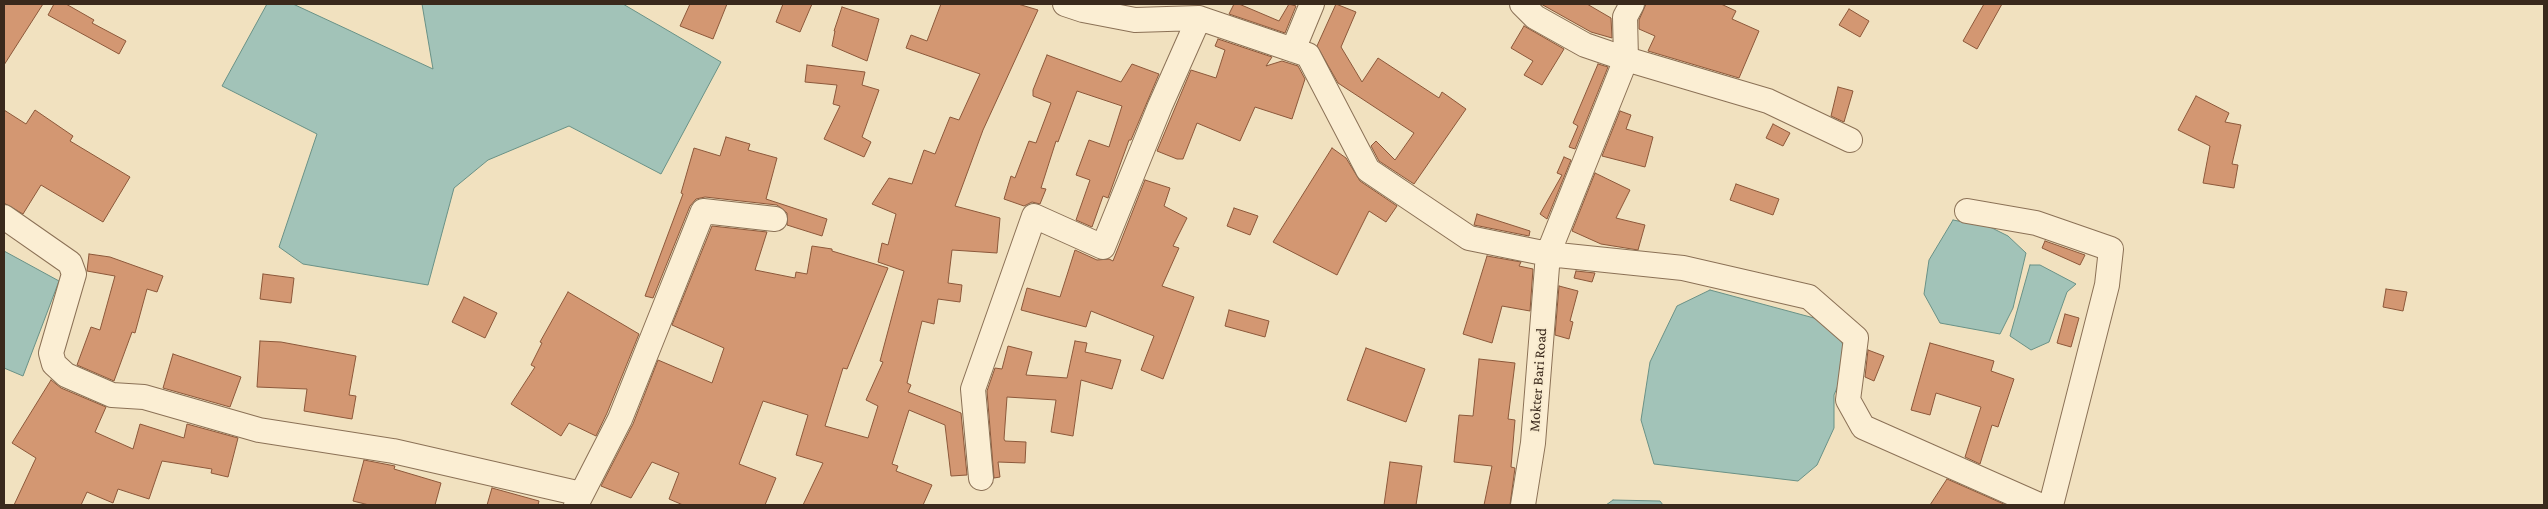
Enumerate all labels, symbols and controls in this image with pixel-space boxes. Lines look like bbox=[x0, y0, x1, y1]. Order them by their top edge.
street label: Mokter Bari Road bbox=[1525, 327, 1551, 433]

